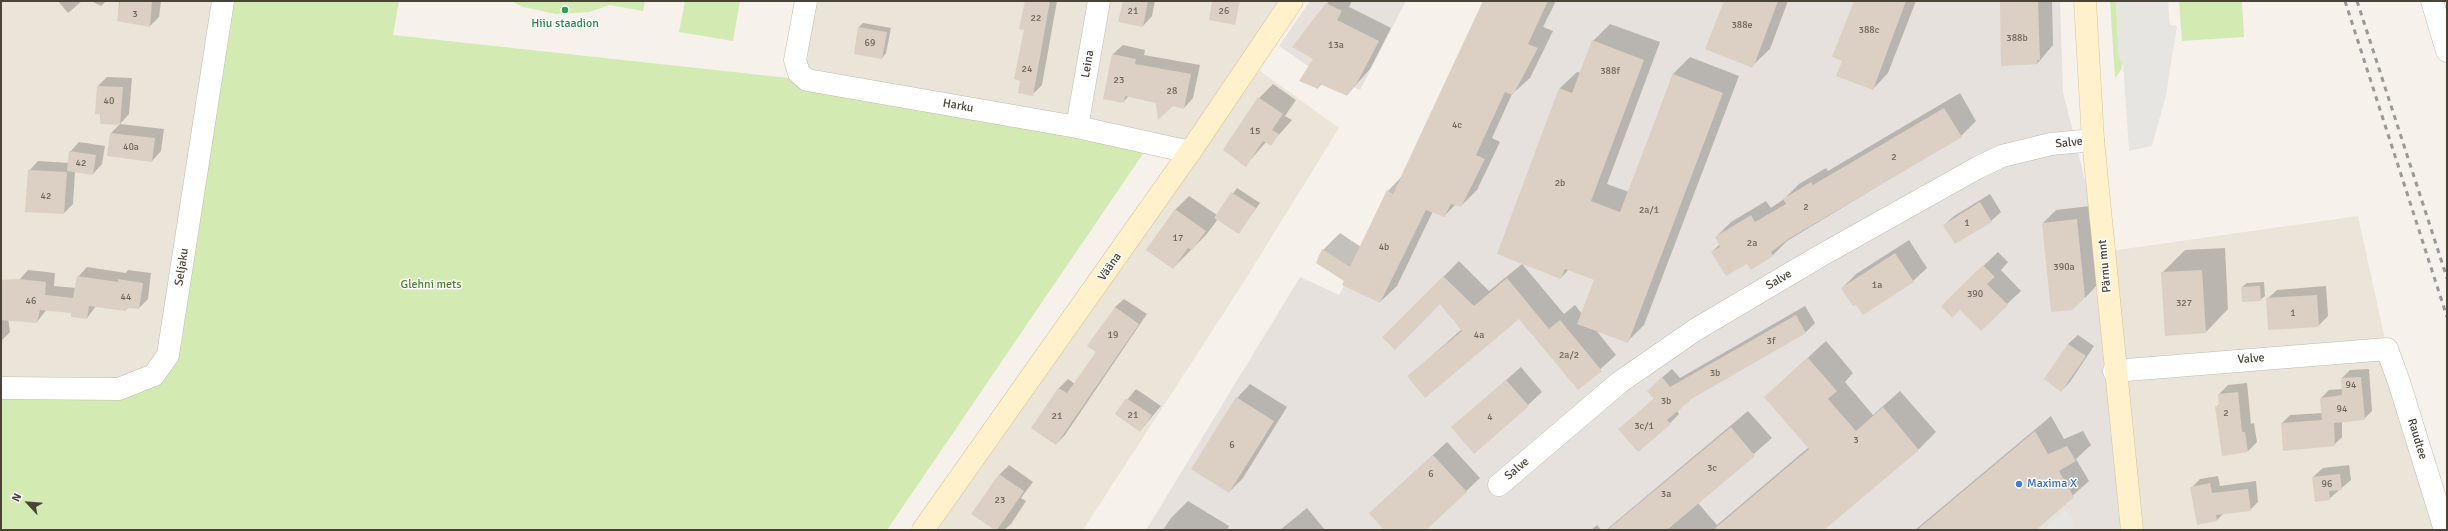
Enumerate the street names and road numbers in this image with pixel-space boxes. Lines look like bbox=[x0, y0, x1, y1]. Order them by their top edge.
street label: Leina bbox=[1078, 49, 1098, 79]
street label: Harku bbox=[941, 96, 975, 116]
street label: Salve bbox=[2055, 134, 2083, 152]
street label: Pärnu mnt bbox=[2096, 239, 2114, 293]
street label: Seljaku bbox=[172, 247, 192, 287]
street label: Vääna bbox=[1095, 250, 1125, 284]
street label: Salve bbox=[1764, 267, 1794, 293]
street label: Valve bbox=[2237, 351, 2265, 367]
street label: Raudtee bbox=[2404, 417, 2430, 461]
street label: Salve bbox=[1502, 455, 1532, 483]

